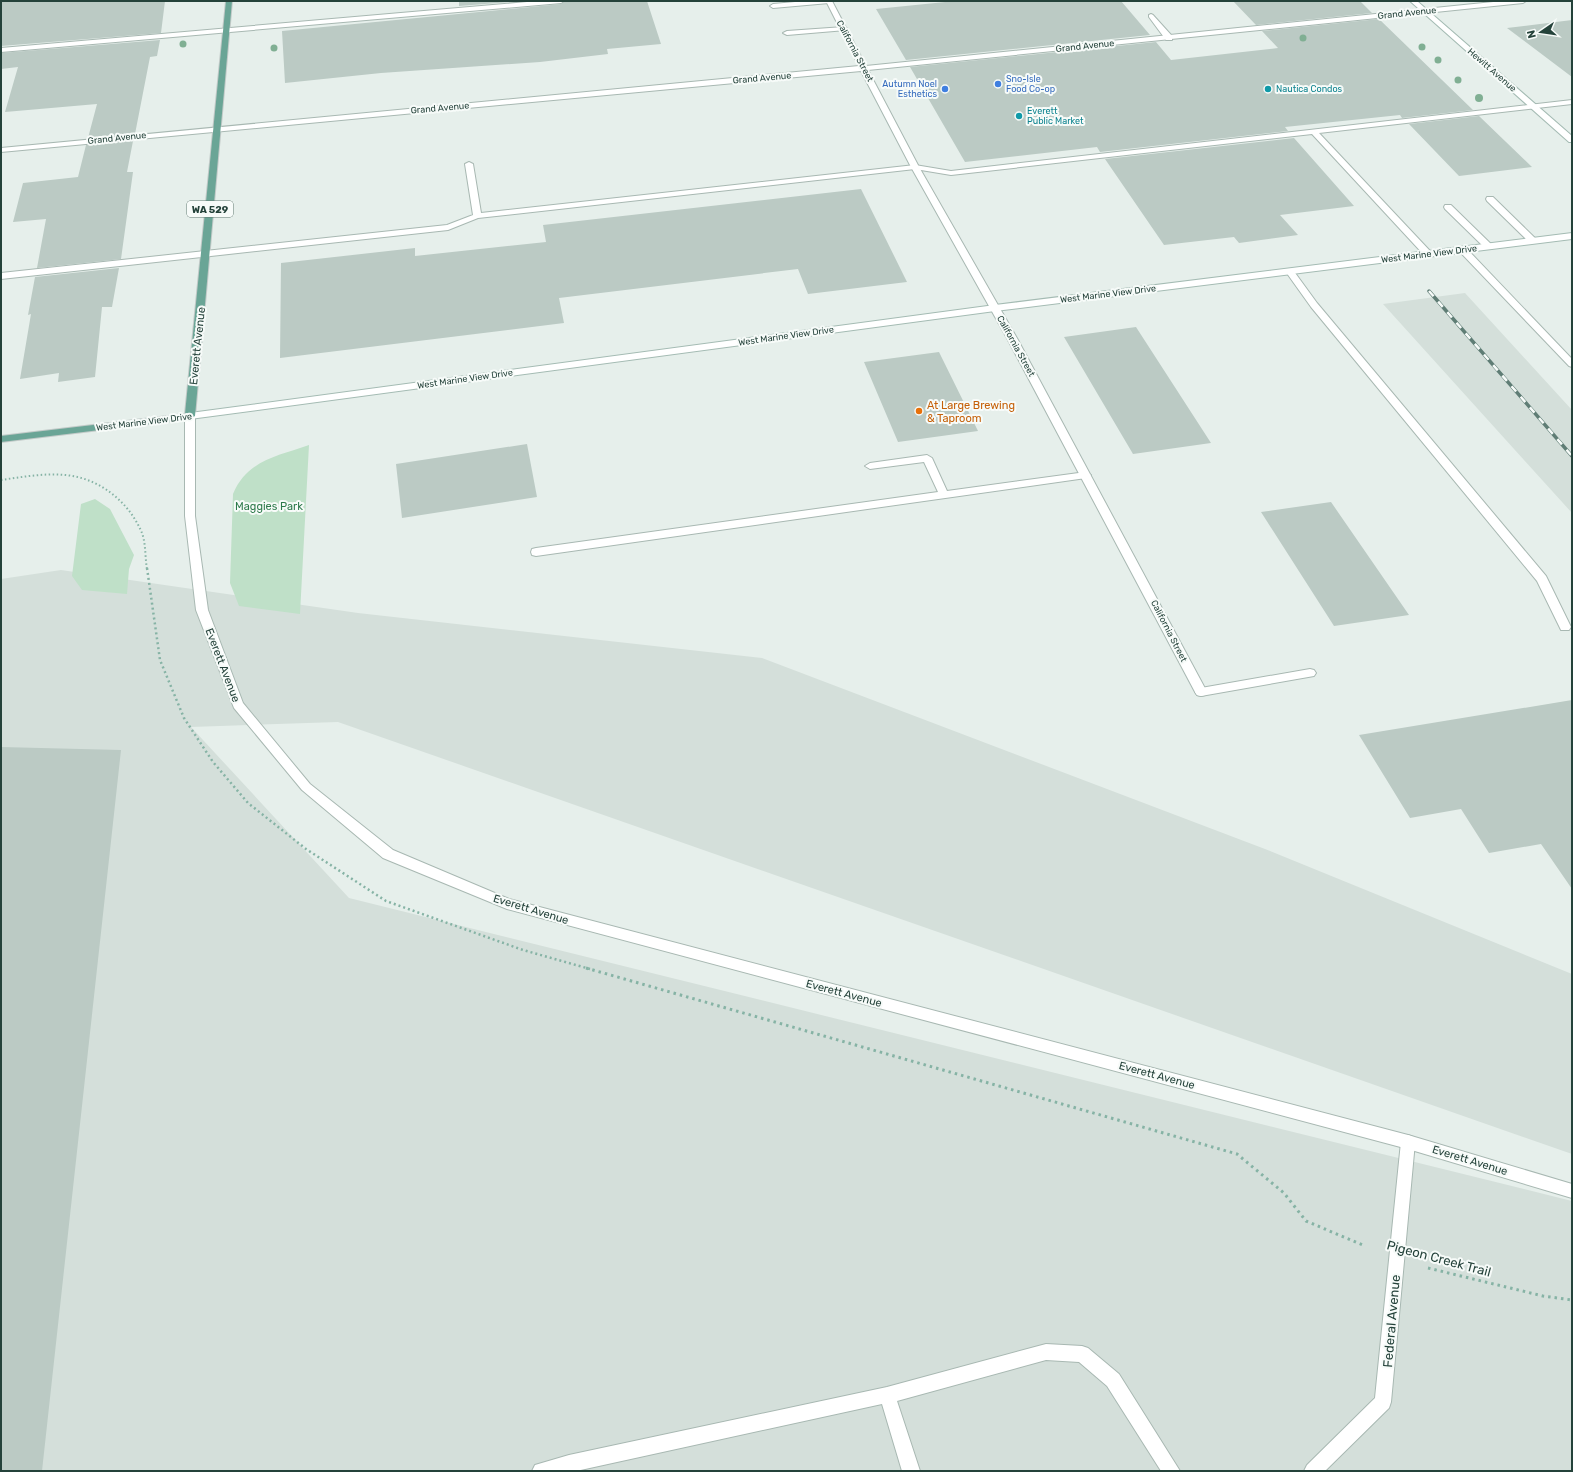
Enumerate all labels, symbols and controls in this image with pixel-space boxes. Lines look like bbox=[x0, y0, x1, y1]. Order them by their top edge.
street label: Grand Avenue bbox=[1377, 5, 1437, 21]
north arrow bbox=[1521, 12, 1561, 52]
street label: California Street bbox=[835, 19, 876, 84]
text: N bbox=[1525, 29, 1539, 39]
street label: Grand Avenue bbox=[1055, 38, 1115, 54]
street label: Hewitt Avenue bbox=[1466, 46, 1518, 94]
street label: Grand Avenue bbox=[732, 70, 792, 86]
place label: Sno-Isle Food Co-op bbox=[1006, 74, 1055, 94]
place label: Autumn Noel Esthetics bbox=[882, 79, 937, 99]
marker: Sno-Isle Food Co-op bbox=[993, 79, 1003, 89]
marker: Autumn Noel Esthetics bbox=[940, 84, 950, 94]
marker: Nautica Condos bbox=[1263, 84, 1273, 94]
place label: Nautica Condos bbox=[1276, 84, 1343, 94]
street label: Grand Avenue bbox=[410, 100, 470, 116]
place label: Everett Public Market bbox=[1027, 106, 1084, 126]
marker: Everett Public Market bbox=[1014, 111, 1024, 121]
street label: Grand Avenue bbox=[87, 130, 147, 146]
road number: WA 529 bbox=[187, 201, 233, 217]
street label: West Marine View Drive bbox=[1381, 243, 1477, 265]
street label: West Marine View Drive bbox=[1060, 283, 1156, 305]
street label: Everett Avenue bbox=[187, 306, 208, 386]
street label: California Street bbox=[995, 314, 1037, 379]
street label: West Marine View Drive bbox=[738, 324, 834, 348]
street label: West Marine View Drive bbox=[417, 367, 513, 391]
place label: At Large Brewing & Taproom bbox=[927, 399, 1015, 425]
marker: At Large Brewing & Taproom bbox=[914, 406, 924, 416]
street label: West Marine View Drive bbox=[96, 411, 192, 433]
park label: Maggies Park bbox=[235, 500, 303, 513]
street label: California Street bbox=[1149, 598, 1189, 664]
street label: Everett Avenue bbox=[202, 626, 243, 704]
street label: Everett Avenue bbox=[492, 892, 570, 927]
street label: Everett Avenue bbox=[804, 977, 883, 1010]
street label: Everett Avenue bbox=[1117, 1059, 1196, 1092]
street label: Everett Avenue bbox=[1431, 1143, 1509, 1178]
street label: Pigeon Creek Trail bbox=[1385, 1237, 1493, 1281]
street label: Federal Avenue bbox=[1380, 1274, 1403, 1368]

